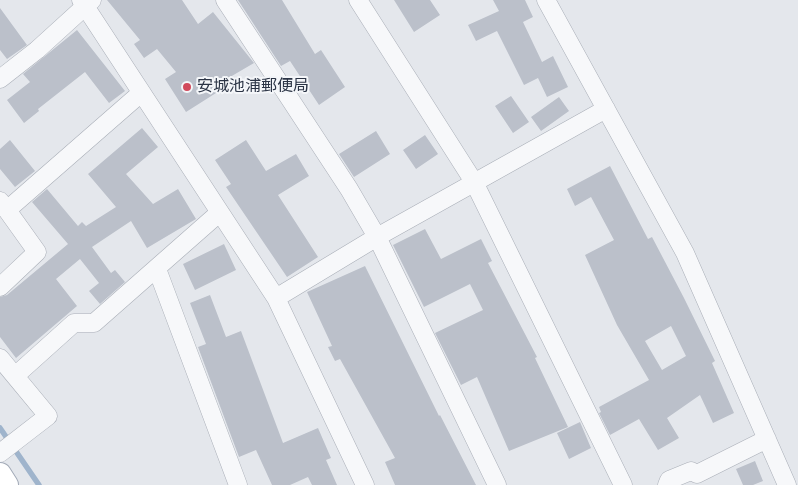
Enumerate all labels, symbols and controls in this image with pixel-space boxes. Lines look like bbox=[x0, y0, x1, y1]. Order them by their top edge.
place label: 安城池浦郵便局 bbox=[197, 77, 309, 97]
marker: 安城池浦郵便局 bbox=[181, 81, 193, 93]

